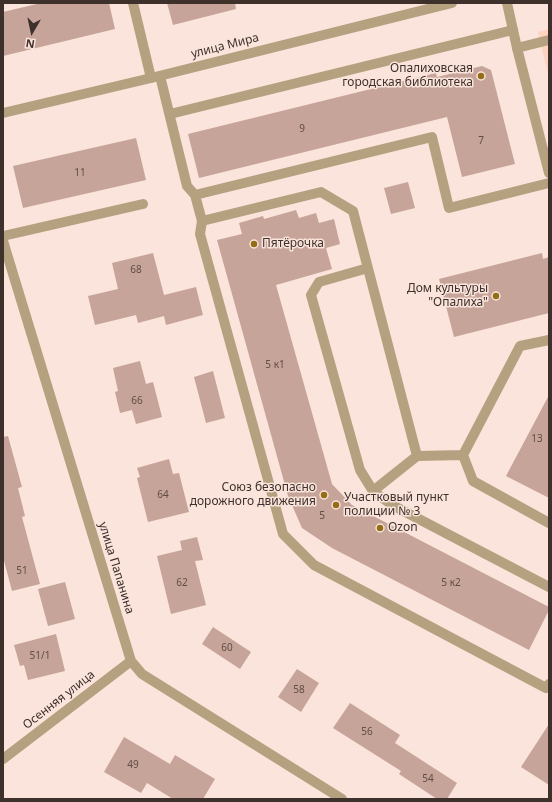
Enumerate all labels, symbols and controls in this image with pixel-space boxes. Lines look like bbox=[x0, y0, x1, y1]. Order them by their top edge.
north arrow bbox=[12, 12, 52, 52]
street label: улица Мира bbox=[190, 31, 260, 61]
text: N bbox=[24, 36, 36, 52]
place label: Опалиховская городская библиотека bbox=[342, 62, 473, 90]
marker: Опалиховская городская библиотека bbox=[476, 71, 486, 81]
house number: 9 bbox=[299, 123, 305, 135]
house number: 7 bbox=[478, 135, 484, 147]
house number: 11 bbox=[74, 167, 86, 179]
place label: Пятёрочка bbox=[262, 237, 324, 251]
marker: Пятёрочка bbox=[249, 239, 259, 249]
house number: 68 bbox=[130, 264, 142, 276]
place label: Дом культуры "Опалиха" bbox=[407, 282, 488, 310]
marker: Дом культуры "Опалиха" bbox=[491, 291, 501, 301]
house number: 5 к1 bbox=[265, 359, 285, 371]
house number: 66 bbox=[131, 395, 143, 407]
house number: 13 bbox=[531, 433, 543, 445]
place label: Союз безопасно дорожного движения bbox=[190, 481, 316, 509]
house number: 64 bbox=[157, 489, 169, 501]
marker: Союз безопасно дорожного движения bbox=[319, 490, 329, 500]
place label: Участковый пункт полиции № 3 bbox=[344, 491, 449, 519]
marker: Участковый пункт полиции № 3 bbox=[331, 500, 341, 510]
house number: 5 bbox=[319, 510, 325, 522]
street label: улица Папанина bbox=[95, 520, 137, 616]
place label: Ozon bbox=[388, 521, 418, 535]
marker: Ozon bbox=[375, 523, 385, 533]
house number: 51 bbox=[16, 565, 28, 577]
house number: 62 bbox=[176, 577, 188, 589]
house number: 5 к2 bbox=[441, 577, 461, 589]
house number: 60 bbox=[221, 642, 233, 654]
house number: 51/1 bbox=[30, 650, 50, 662]
street label: Осенняя улица bbox=[20, 667, 98, 733]
house number: 58 bbox=[293, 684, 305, 696]
house number: 56 bbox=[361, 726, 373, 738]
house number: 49 bbox=[127, 759, 139, 771]
house number: 54 bbox=[422, 773, 434, 785]

